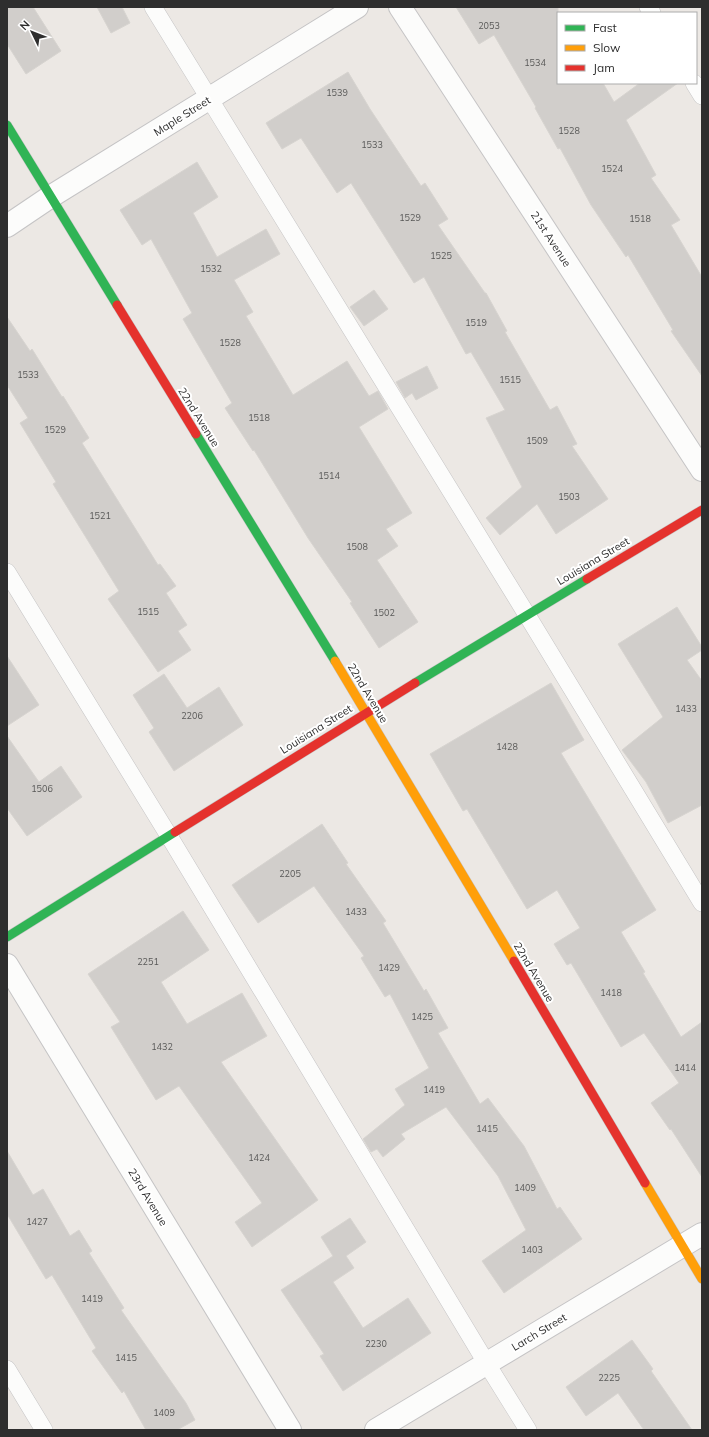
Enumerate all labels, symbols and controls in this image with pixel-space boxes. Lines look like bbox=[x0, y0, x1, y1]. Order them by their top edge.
north arrow bbox=[12, 12, 52, 52]
legend bbox=[557, 12, 697, 84]
text: N bbox=[17, 17, 33, 33]
house number: 2053 bbox=[478, 20, 500, 31]
text: Fast bbox=[593, 20, 617, 35]
text: Slow bbox=[593, 40, 621, 55]
house number: 1534 bbox=[524, 57, 546, 68]
text: Jam bbox=[593, 60, 615, 75]
house number: 1539 bbox=[326, 87, 348, 98]
street label: Maple Street bbox=[151, 93, 213, 139]
house number: 1528 bbox=[558, 125, 580, 136]
house number: 1533 bbox=[361, 139, 383, 150]
house number: 1524 bbox=[601, 163, 623, 174]
street label: 21st Avenue bbox=[528, 209, 574, 270]
house number: 1529 bbox=[399, 212, 421, 223]
house number: 1518 bbox=[629, 213, 651, 224]
house number: 1525 bbox=[430, 250, 452, 261]
house number: 1532 bbox=[200, 263, 222, 274]
house number: 1519 bbox=[465, 317, 487, 328]
house number: 1528 bbox=[219, 337, 241, 348]
house number: 1533 bbox=[17, 369, 39, 380]
house number: 1515 bbox=[499, 374, 521, 385]
street label: 22nd Avenue bbox=[175, 385, 223, 449]
house number: 1518 bbox=[248, 412, 270, 423]
house number: 1529 bbox=[44, 424, 66, 435]
house number: 1509 bbox=[526, 435, 548, 446]
house number: 1514 bbox=[318, 470, 340, 481]
house number: 1503 bbox=[558, 491, 580, 502]
house number: 1521 bbox=[89, 510, 111, 521]
street label: Louisiana Street bbox=[554, 534, 632, 588]
house number: 1508 bbox=[346, 541, 368, 552]
house number: 1515 bbox=[137, 606, 159, 617]
house number: 1502 bbox=[373, 607, 395, 618]
street label: 22nd Avenue bbox=[345, 660, 391, 726]
street label: Louisiana Street bbox=[277, 701, 355, 757]
house number: 1433 bbox=[675, 703, 697, 714]
house number: 2206 bbox=[181, 710, 203, 721]
house number: 1428 bbox=[496, 741, 518, 752]
house number: 1506 bbox=[31, 783, 53, 794]
house number: 2205 bbox=[279, 868, 301, 879]
house number: 1433 bbox=[345, 906, 367, 917]
street label: 22nd Avenue bbox=[511, 939, 557, 1005]
house number: 2251 bbox=[137, 956, 159, 967]
house number: 1429 bbox=[378, 962, 400, 973]
house number: 1418 bbox=[600, 987, 622, 998]
house number: 1425 bbox=[411, 1011, 433, 1022]
house number: 1432 bbox=[151, 1041, 173, 1052]
house number: 1414 bbox=[674, 1062, 696, 1073]
house number: 1419 bbox=[423, 1084, 445, 1095]
house number: 1415 bbox=[476, 1123, 498, 1134]
house number: 1424 bbox=[248, 1152, 270, 1163]
street label: 23rd Avenue bbox=[125, 1166, 171, 1228]
house number: 1409 bbox=[514, 1182, 536, 1193]
house number: 1427 bbox=[26, 1216, 48, 1227]
house number: 1403 bbox=[521, 1244, 543, 1255]
house number: 1419 bbox=[81, 1293, 103, 1304]
street label: Larch Street bbox=[509, 1310, 569, 1354]
house number: 2230 bbox=[365, 1338, 387, 1349]
house number: 1415 bbox=[115, 1352, 137, 1363]
house number: 2225 bbox=[598, 1372, 620, 1383]
house number: 1409 bbox=[153, 1407, 175, 1418]

